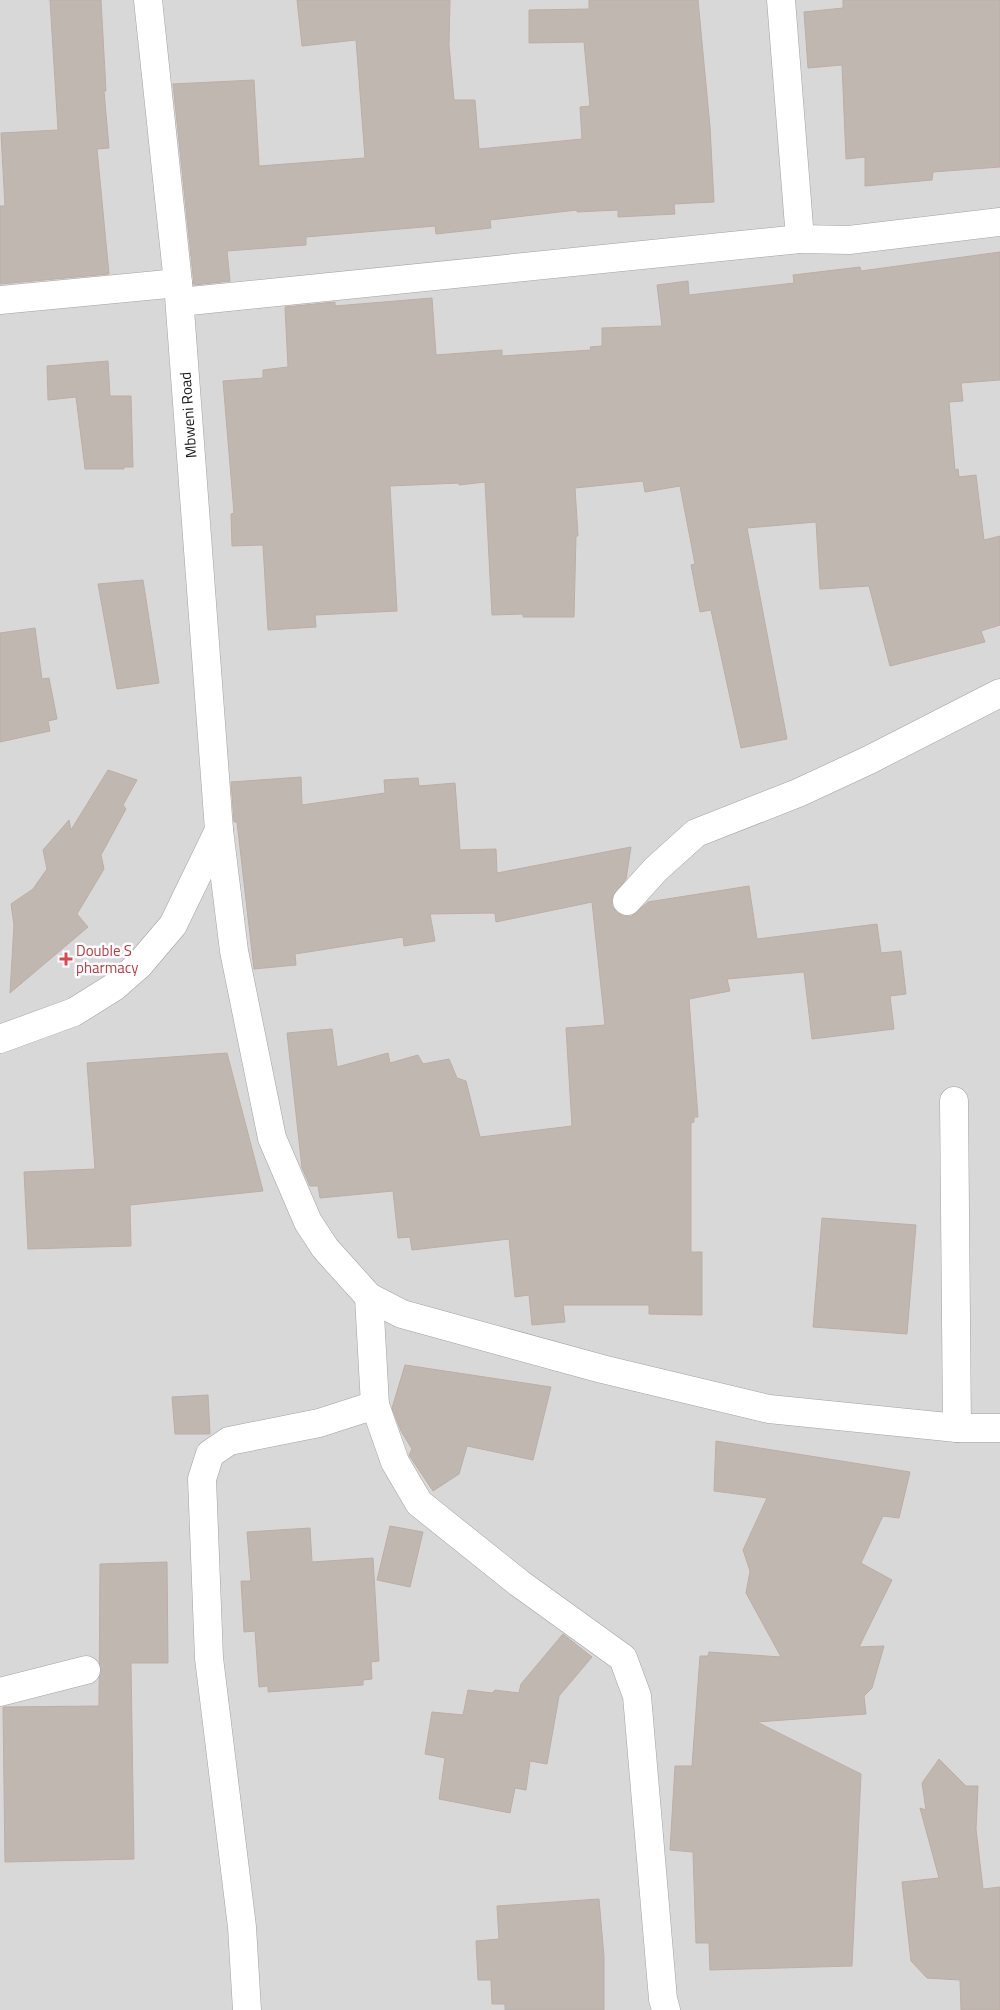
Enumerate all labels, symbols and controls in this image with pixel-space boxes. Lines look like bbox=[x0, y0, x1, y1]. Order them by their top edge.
street label: Mbweni Road bbox=[174, 371, 202, 459]
place label: Double S pharmacy bbox=[76, 939, 139, 979]
marker: Double S pharmacy bbox=[60, 953, 72, 965]

